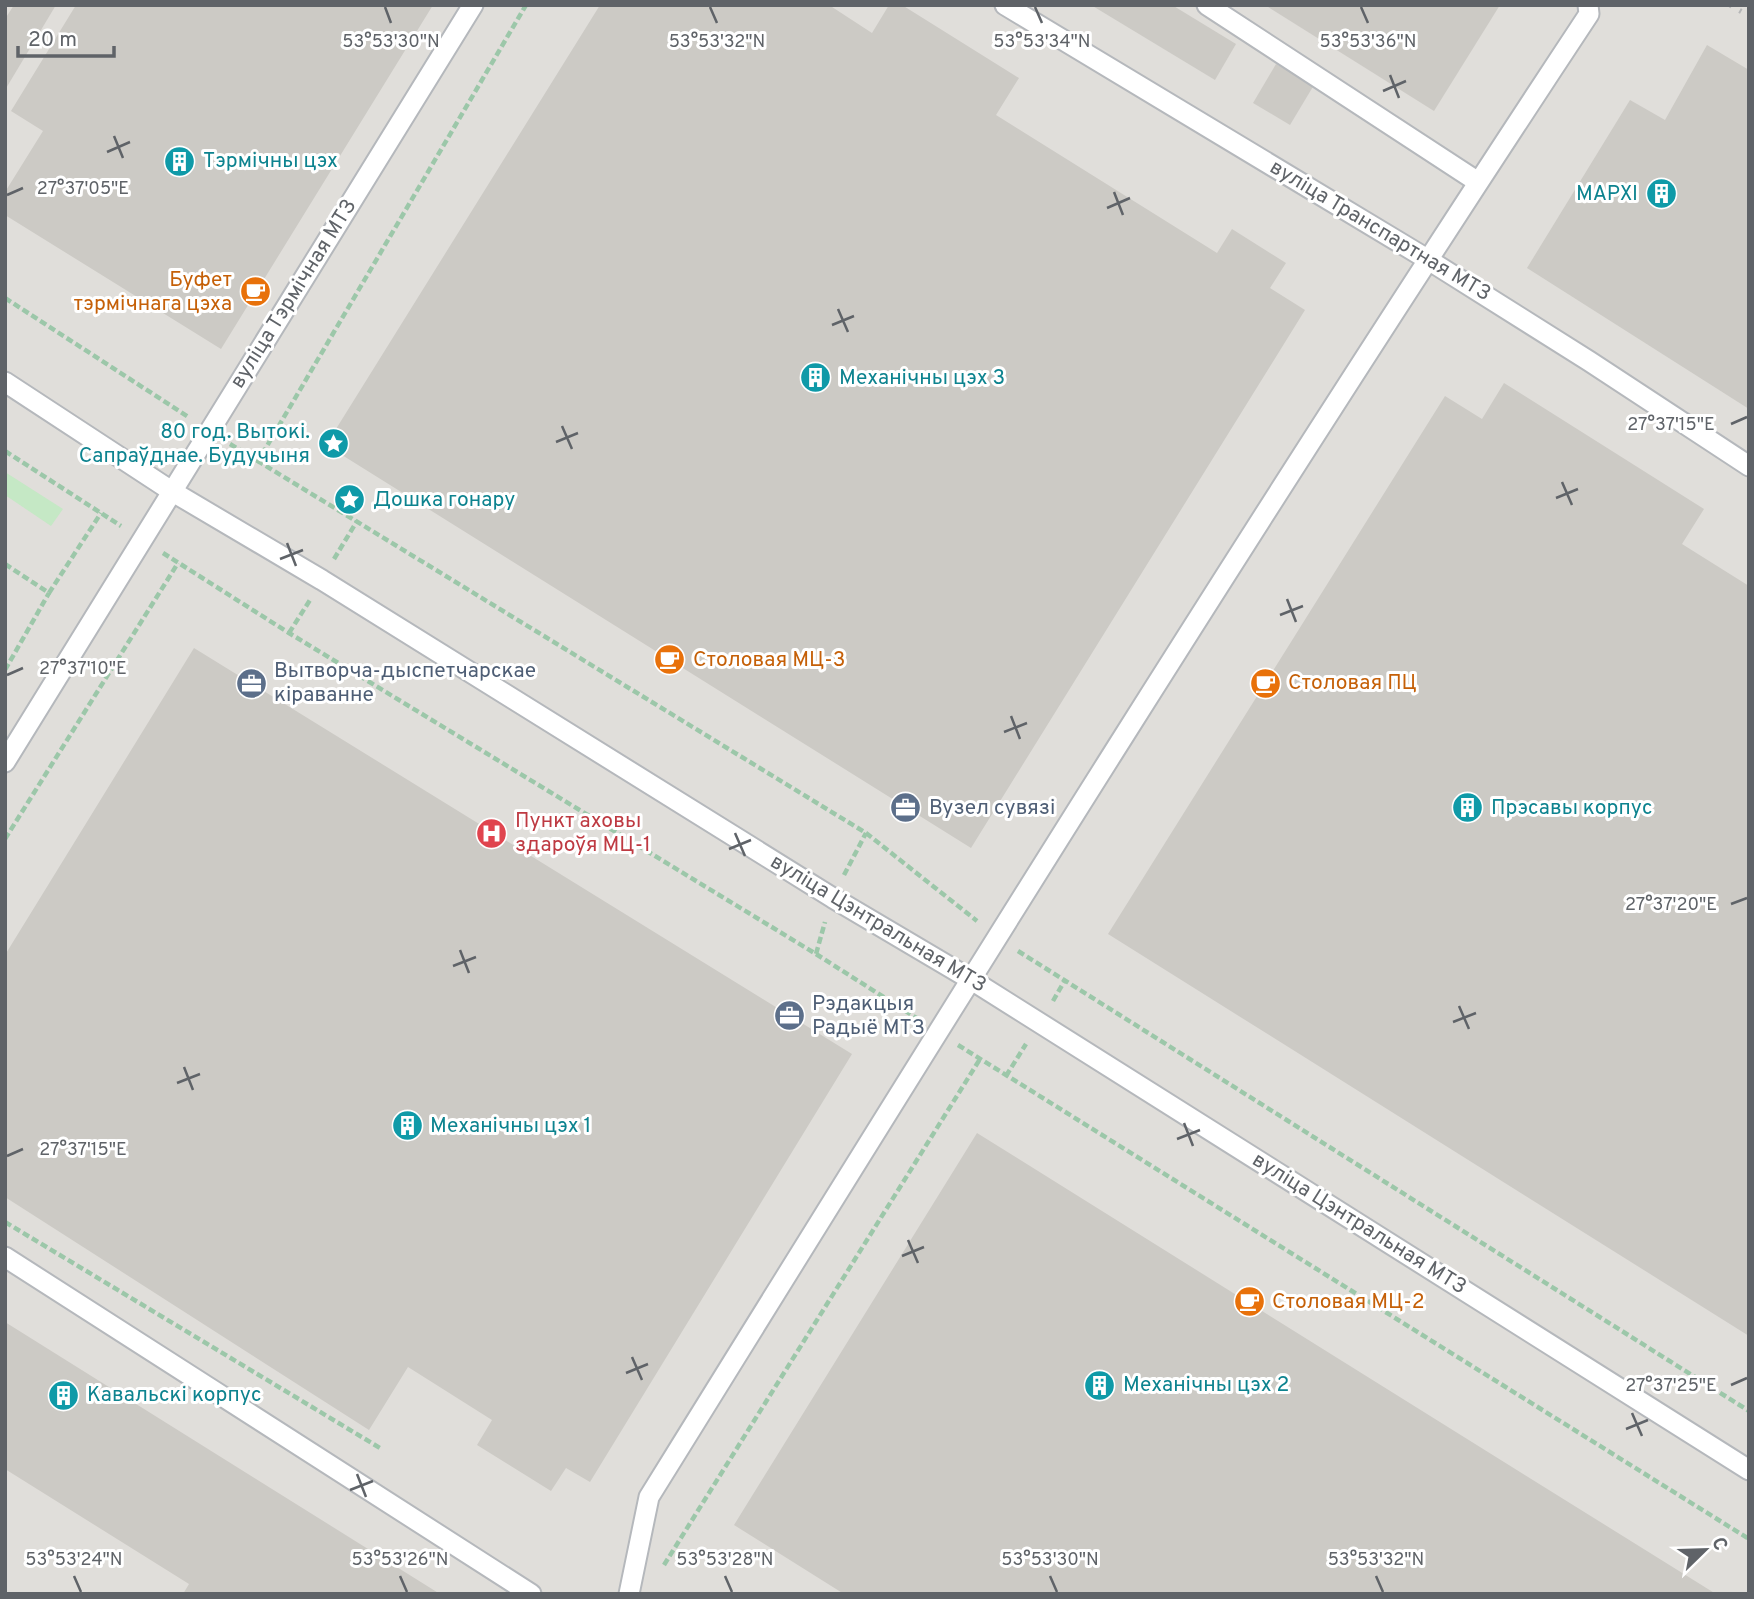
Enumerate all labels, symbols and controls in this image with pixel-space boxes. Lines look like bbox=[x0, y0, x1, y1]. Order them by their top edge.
scale bar bbox=[18, 14, 114, 58]
text: 20 m bbox=[28, 27, 77, 54]
text: 53°53'30"N bbox=[342, 31, 440, 54]
text: 53°53'32"N bbox=[669, 31, 765, 54]
text: 53°53'34"N bbox=[993, 31, 1091, 54]
text: 53°53'36"N bbox=[1320, 31, 1416, 54]
building icon: Тэрмічны цэх bbox=[163, 144, 197, 178]
place label: Тэрмічны цэх bbox=[203, 148, 338, 175]
street label: вуліца Транспартная МТЗ bbox=[1264, 154, 1496, 308]
building icon: МАРХІ bbox=[1644, 177, 1678, 211]
text: 27°37'05"E bbox=[37, 178, 129, 201]
place label: МАРХІ bbox=[1576, 181, 1638, 208]
street label: вуліца Тэрмічная МТЗ bbox=[225, 194, 363, 394]
place label: Буфет тэрмічнага цэха bbox=[73, 267, 232, 318]
cafe icon: Буфет тэрмічнага цэха bbox=[238, 275, 272, 309]
building icon: Механічны цэх 3 bbox=[799, 361, 833, 395]
place label: Механічны цэх 3 bbox=[839, 365, 1005, 392]
text: 27°37'15"E bbox=[1627, 414, 1715, 437]
place label: 80 год. Вытокі. Сапраўднае. Будучыня bbox=[79, 419, 310, 470]
place icon: 80 год. Вытокі. Сапраўднае. Будучыня bbox=[316, 427, 350, 461]
place icon: Дошка гонару bbox=[333, 483, 367, 517]
place label: Дошка гонару bbox=[373, 487, 515, 514]
cafe icon: Столовая МЦ-3 bbox=[653, 643, 687, 677]
place label: Столовая МЦ-3 bbox=[693, 647, 845, 674]
text: 27°37'10"E bbox=[39, 658, 127, 681]
place label: Вытворча-дыспетчарскае кіраванне bbox=[274, 658, 536, 709]
office icon: Вытворча-дыспетчарскае кіраванне bbox=[234, 666, 268, 700]
cafe icon: Столовая ПЦ bbox=[1248, 666, 1282, 700]
place label: Столовая ПЦ bbox=[1288, 670, 1417, 697]
office icon: Вузел сувязі bbox=[889, 791, 923, 825]
building icon: Прэсавы корпус bbox=[1451, 791, 1485, 825]
place label: Вузел сувязі bbox=[929, 795, 1055, 822]
place label: Прэсавы корпус bbox=[1491, 795, 1652, 822]
place label: Пункт аховы здароўя МЦ-1 bbox=[515, 808, 651, 859]
hospital icon: Пункт аховы здароўя МЦ-1 bbox=[475, 816, 509, 850]
street label: вуліца Цэнтральная МТЗ bbox=[765, 849, 991, 999]
text: 27°37'20"E bbox=[1625, 894, 1717, 917]
place label: Рэдакцыя Радыё МТЗ bbox=[812, 991, 925, 1042]
office icon: Рэдакцыя Радыё МТЗ bbox=[772, 999, 806, 1033]
building icon: Механічны цэх 1 bbox=[390, 1109, 424, 1143]
place label: Механічны цэх 1 bbox=[430, 1113, 591, 1140]
text: 27°37'15"E bbox=[39, 1139, 127, 1162]
street label: вуліца Цэнтральная МТЗ bbox=[1247, 1147, 1471, 1301]
cafe icon: Столовая МЦ-2 bbox=[1232, 1285, 1266, 1319]
place label: Столовая МЦ-2 bbox=[1272, 1289, 1425, 1316]
building icon: Механічны цэх 2 bbox=[1083, 1368, 1117, 1402]
place label: Механічны цэх 2 bbox=[1123, 1372, 1289, 1399]
text: 27°37'25"E bbox=[1625, 1375, 1717, 1398]
building icon: Кавальскі корпус bbox=[47, 1378, 81, 1412]
place label: Кавальскі корпус bbox=[87, 1382, 261, 1409]
north arrow bbox=[1670, 1515, 1740, 1585]
text: С bbox=[1705, 1534, 1732, 1554]
text: 53°53'24"N bbox=[25, 1549, 123, 1572]
text: 53°53'26"N bbox=[351, 1549, 449, 1572]
text: 53°53'28"N bbox=[676, 1549, 774, 1572]
text: 53°53'30"N bbox=[1001, 1549, 1099, 1572]
text: 53°53'32"N bbox=[1328, 1549, 1424, 1572]

